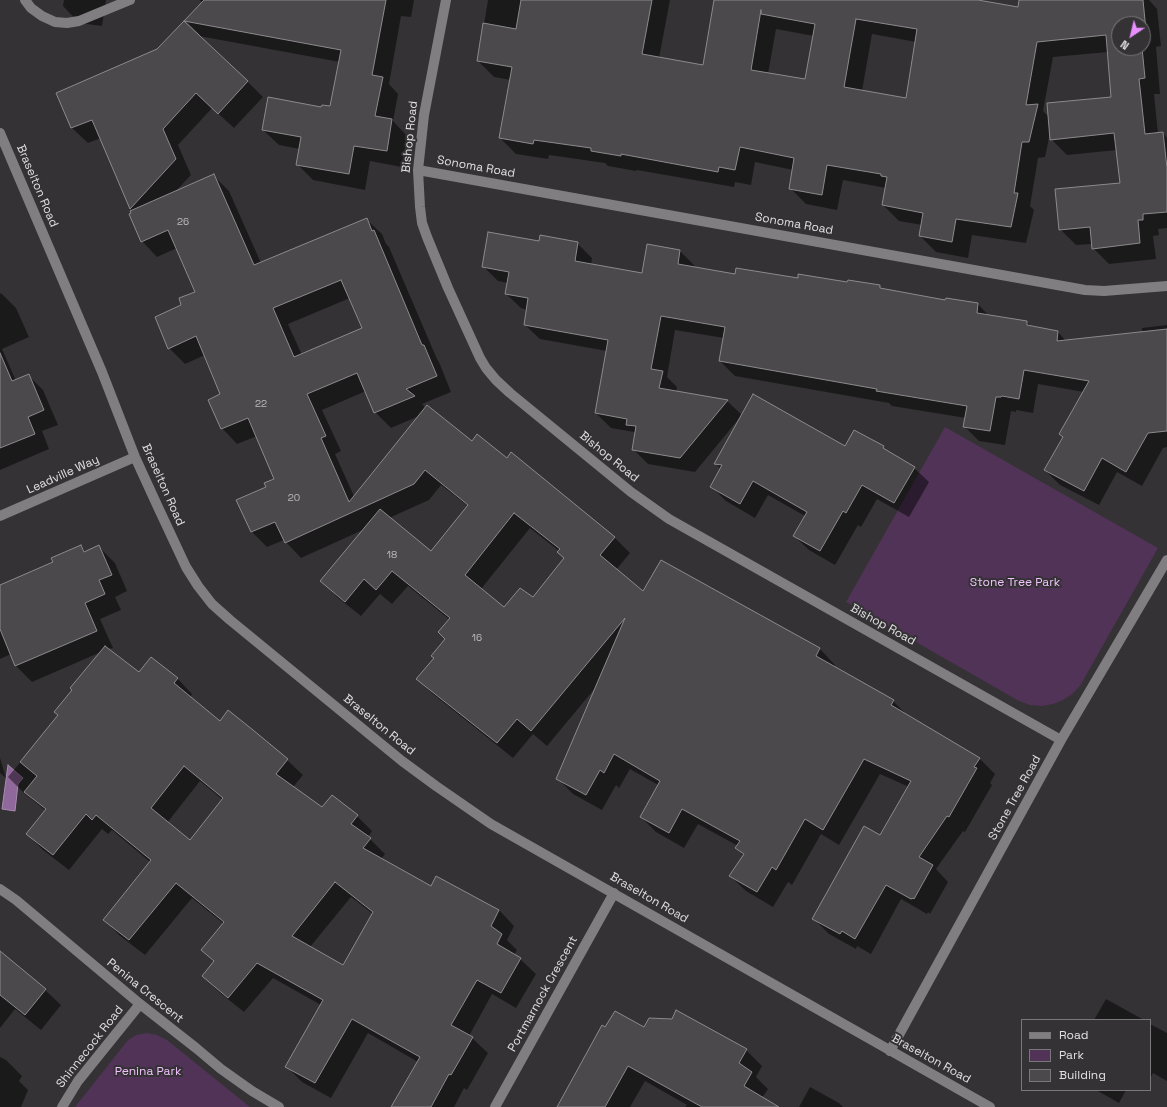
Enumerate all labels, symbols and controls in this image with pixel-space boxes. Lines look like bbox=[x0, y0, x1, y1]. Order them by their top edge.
north arrow bbox=[1111, 16, 1151, 56]
text: N bbox=[1118, 37, 1132, 53]
street label: Bishop Road bbox=[399, 100, 421, 174]
street label: Braselton Road bbox=[13, 143, 61, 229]
street label: Sonoma Road bbox=[436, 153, 516, 181]
street label: Sonoma Road bbox=[754, 210, 834, 238]
house number: 26 bbox=[177, 216, 189, 228]
house number: 22 bbox=[255, 398, 267, 410]
street label: Bishop Road bbox=[576, 429, 642, 485]
street label: Braselton Road bbox=[139, 442, 187, 528]
street label: Leadville Way bbox=[24, 453, 102, 497]
house number: 20 bbox=[288, 492, 300, 504]
house number: 18 bbox=[387, 549, 397, 561]
park label: Stone Tree Park bbox=[970, 576, 1060, 590]
street label: Bishop Road bbox=[848, 601, 918, 649]
house number: 16 bbox=[472, 632, 482, 644]
street label: Braselton Road bbox=[340, 692, 418, 758]
street label: Stone Tree Road bbox=[986, 753, 1044, 843]
street label: Braselton Road bbox=[607, 870, 691, 926]
street label: Portmarnock Crescent bbox=[505, 934, 581, 1054]
street label: Penina Crescent bbox=[104, 956, 186, 1026]
street label: Shinnecock Road bbox=[53, 1003, 127, 1091]
legend bbox=[1021, 1019, 1151, 1091]
text: Road bbox=[1059, 1027, 1088, 1043]
street label: Braselton Road bbox=[889, 1031, 973, 1087]
text: Park bbox=[1059, 1047, 1084, 1063]
park label: Penina Park bbox=[115, 1065, 181, 1079]
text: Building bbox=[1059, 1067, 1106, 1083]

